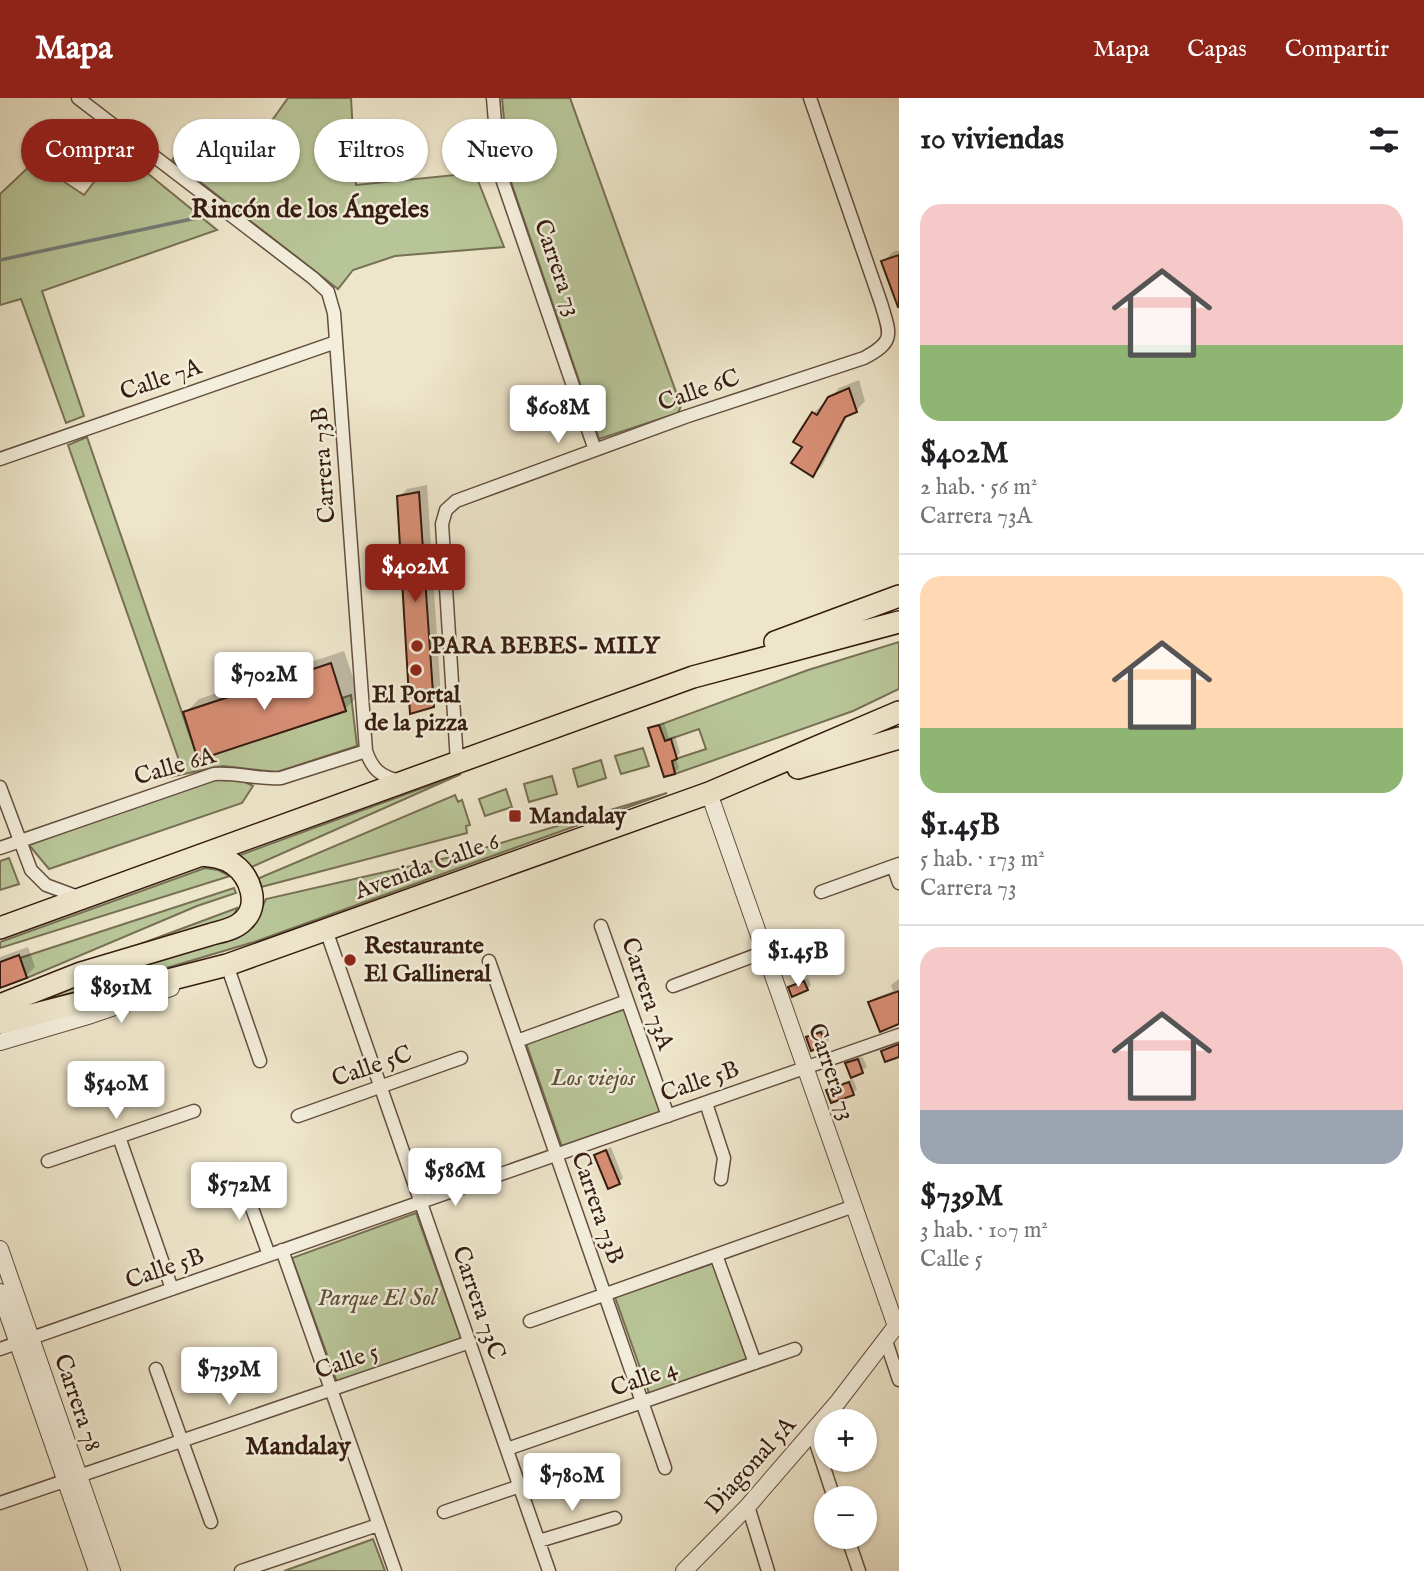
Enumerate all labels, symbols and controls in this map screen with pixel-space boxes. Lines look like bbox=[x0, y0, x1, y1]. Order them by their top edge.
text: Mapa bbox=[35, 28, 112, 70]
text: Mapa bbox=[1093, 34, 1149, 65]
text: Capas bbox=[1187, 34, 1247, 65]
text: Compartir bbox=[1285, 34, 1389, 65]
chip: Comprar bbox=[21, 119, 159, 182]
chip: Alquilar bbox=[173, 119, 300, 182]
chip: Filtros bbox=[314, 119, 428, 182]
chip: Nuevo bbox=[442, 119, 557, 182]
text: 10 viviendas bbox=[920, 121, 1064, 159]
icon: filters bbox=[1365, 121, 1403, 159]
district label: Rincón de los Ángeles bbox=[191, 193, 429, 226]
street label: Carrera 73 bbox=[526, 215, 588, 321]
icon: home bbox=[1099, 250, 1225, 376]
street label: Calle 7A bbox=[116, 351, 207, 408]
street label: Calle 6C bbox=[654, 363, 744, 419]
pin: $608M bbox=[509, 386, 607, 445]
text: $608M bbox=[526, 393, 590, 422]
street label: Carrera 73B bbox=[304, 406, 344, 524]
text: $402M bbox=[920, 435, 1008, 473]
text: 2 hab. · 56 m² bbox=[920, 473, 1038, 502]
text: Carrera 73A bbox=[920, 502, 1032, 531]
pin: $402M bbox=[366, 545, 464, 604]
text: $402M bbox=[381, 552, 449, 581]
icon: home bbox=[1099, 622, 1225, 748]
place label: PARA BEBES- MILY bbox=[431, 631, 661, 662]
marker: PARA BEBES- MILY bbox=[409, 638, 425, 654]
pin: $702M bbox=[215, 652, 313, 712]
text: $702M bbox=[230, 660, 298, 689]
marker: El Portal de la pizza bbox=[408, 662, 424, 678]
place label: El Portal de la pizza bbox=[364, 680, 468, 739]
street label: Calle 6A bbox=[131, 740, 220, 793]
place label: Mandalay bbox=[529, 801, 628, 832]
text: $1.45B bbox=[920, 807, 1000, 845]
marker: Mandalay bbox=[507, 808, 523, 824]
street label: Avenida Calle 6 bbox=[349, 826, 504, 908]
text: 5 hab. · 173 m² bbox=[920, 845, 1045, 874]
text: Carrera 73 bbox=[920, 874, 1017, 903]
pin: $1.45B bbox=[741, 930, 855, 989]
place label: Restaurante El Gallineral bbox=[364, 931, 491, 990]
street label: Carrera 73A bbox=[613, 934, 681, 1055]
text: $1.45B bbox=[767, 937, 829, 966]
marker: Restaurante El Gallineral bbox=[342, 952, 358, 968]
pin: $891M bbox=[72, 965, 170, 1025]
text: $891M bbox=[90, 973, 152, 1002]
icon: home bbox=[1099, 993, 1225, 1119]
street label: Carrera 73 bbox=[800, 1019, 862, 1125]
street label: Calle 5C bbox=[328, 1039, 416, 1095]
street label: Calle 5B bbox=[656, 1054, 744, 1110]
pin: $540M bbox=[67, 1062, 165, 1121]
park label: Los viejos bbox=[550, 1063, 636, 1094]
text: $540M bbox=[83, 1069, 149, 1098]
pin: $586M bbox=[406, 1148, 504, 1208]
street label: Carrera 73B bbox=[563, 1148, 631, 1268]
text: $586M bbox=[424, 1156, 486, 1185]
pin: $572M bbox=[190, 1162, 288, 1222]
text: $572M bbox=[207, 1170, 271, 1199]
text: $739M bbox=[920, 1178, 1003, 1216]
text: 3 hab. · 107 m² bbox=[920, 1216, 1048, 1245]
street label: Calle 5B bbox=[121, 1241, 209, 1297]
street label: Carrera 73C bbox=[444, 1242, 512, 1364]
text: Calle 5 bbox=[920, 1245, 983, 1274]
park label: Parque El Sol bbox=[317, 1283, 439, 1314]
street label: Calle 5 bbox=[311, 1337, 383, 1387]
pin: $739M bbox=[180, 1348, 278, 1407]
street label: Carrera 78 bbox=[46, 1350, 108, 1456]
street label: Calle 4 bbox=[607, 1353, 682, 1405]
text: $739M bbox=[197, 1355, 261, 1384]
map controls bbox=[814, 1409, 877, 1549]
button: + bbox=[814, 1409, 877, 1472]
street label: Diagonal 5A bbox=[699, 1410, 804, 1522]
district label: Mandalay bbox=[245, 1430, 352, 1463]
pin: $780M bbox=[523, 1454, 621, 1513]
text: $780M bbox=[539, 1461, 605, 1490]
button: − bbox=[814, 1486, 877, 1549]

